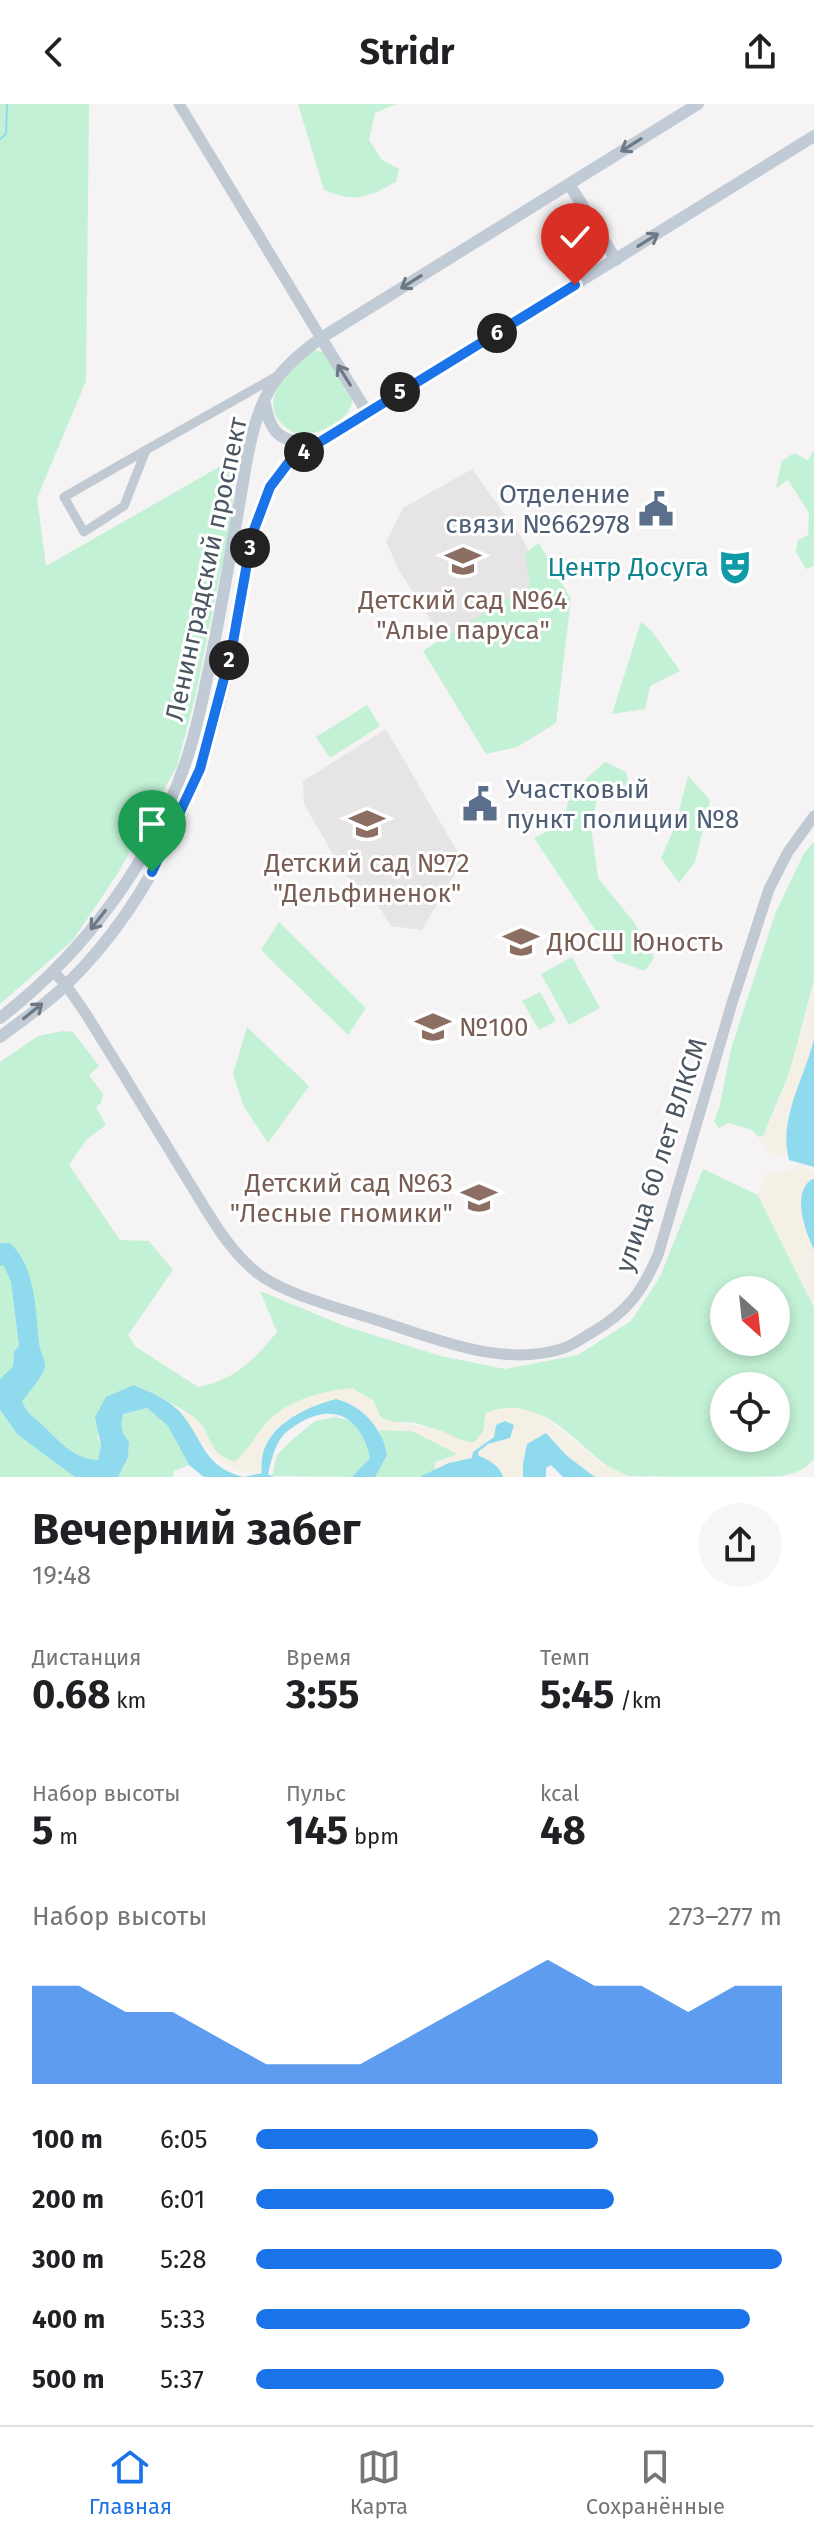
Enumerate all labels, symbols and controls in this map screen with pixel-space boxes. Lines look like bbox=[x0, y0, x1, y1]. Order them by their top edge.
icon: back bbox=[32, 30, 76, 74]
text: Stridr bbox=[359, 30, 455, 74]
icon: share bbox=[738, 30, 782, 74]
one-way arrow bbox=[620, 138, 643, 154]
pin bbox=[541, 203, 609, 285]
icon: check bbox=[553, 215, 597, 259]
one-way arrow bbox=[636, 231, 659, 247]
one-way arrow bbox=[400, 274, 422, 291]
pin: 6 bbox=[477, 313, 517, 353]
text: 6 bbox=[491, 319, 503, 346]
one-way arrow bbox=[336, 364, 352, 387]
pin: 5 bbox=[380, 372, 420, 412]
text: 5 bbox=[394, 378, 406, 405]
street label: Ленинградский проспект bbox=[159, 414, 254, 724]
pin: 4 bbox=[284, 432, 324, 472]
text: 4 bbox=[298, 438, 310, 465]
place label: Отделение связи №662978 bbox=[445, 479, 630, 540]
public building icon: Отделение связи №662978 bbox=[637, 490, 675, 528]
pin: 3 bbox=[230, 528, 270, 568]
text: 3 bbox=[244, 534, 256, 561]
school or university icon: Детский сад №64 "Алые паруса" bbox=[444, 542, 482, 580]
theatre icon: Центр Досуга bbox=[716, 548, 754, 586]
place label: Центр Досуга bbox=[548, 552, 709, 583]
place label: Детский сад №64 "Алые паруса" bbox=[357, 585, 568, 646]
pin: 2 bbox=[209, 640, 249, 680]
text: 2 bbox=[223, 646, 235, 673]
place label: Участковый пункт полиции №8 bbox=[506, 774, 739, 835]
public building icon: Участковый пункт полиции №8 bbox=[461, 785, 499, 823]
pin bbox=[118, 790, 186, 872]
icon: arrive bbox=[130, 802, 174, 846]
school or university icon: Детский сад №72 "Дельфиненок" bbox=[348, 805, 386, 843]
place label: Детский сад №72 "Дельфиненок" bbox=[263, 848, 470, 909]
one-way arrow bbox=[89, 909, 106, 930]
school or university icon: ДЮСШ Юность bbox=[502, 923, 540, 961]
place label: ДЮСШ Юность bbox=[546, 927, 723, 958]
one-way arrow bbox=[22, 1002, 43, 1020]
school or university icon: №100 bbox=[414, 1008, 452, 1046]
place label: №100 bbox=[459, 1012, 528, 1043]
street label: улица 60 лет ВЛКСМ bbox=[609, 1034, 714, 1276]
place label: Детский сад №63 "Лесные гномики" bbox=[230, 1168, 453, 1229]
school or university icon: Детский сад №63 "Лесные гномики" bbox=[460, 1179, 498, 1217]
north arrow bbox=[710, 1276, 790, 1356]
map controls bbox=[710, 1276, 790, 1452]
button: locate bbox=[710, 1372, 790, 1452]
text: Вечерний забег bbox=[32, 1503, 361, 1556]
button: share bbox=[698, 1503, 782, 1587]
text: 19:48 bbox=[32, 1560, 91, 1591]
text: Дистанция bbox=[32, 1644, 141, 1671]
text: Время bbox=[286, 1644, 351, 1671]
text: Темп bbox=[540, 1644, 590, 1671]
text: 0.68 bbox=[32, 1671, 110, 1719]
text: 3:55 bbox=[286, 1671, 359, 1719]
text: 5:45 bbox=[540, 1671, 614, 1719]
text: km bbox=[110, 1687, 146, 1714]
text: /km bbox=[614, 1687, 662, 1714]
text: Набор высоты bbox=[32, 1780, 180, 1807]
text: Пульс bbox=[286, 1780, 346, 1807]
text: kcal bbox=[540, 1780, 580, 1807]
text: 5 bbox=[32, 1807, 53, 1855]
text: 145 bbox=[286, 1807, 348, 1855]
text: 48 bbox=[540, 1807, 586, 1855]
text: m bbox=[53, 1823, 78, 1850]
text: bpm bbox=[348, 1823, 399, 1850]
text: Набор высоты bbox=[32, 1901, 207, 1932]
text: 273–277 m bbox=[668, 1901, 782, 1932]
text: 100 m bbox=[32, 2124, 103, 2155]
text: 6:05 bbox=[160, 2124, 208, 2155]
text: 200 m bbox=[32, 2184, 104, 2215]
text: 6:01 bbox=[160, 2184, 205, 2215]
text: 300 m bbox=[32, 2244, 104, 2275]
text: 5:28 bbox=[160, 2244, 206, 2275]
text: 400 m bbox=[32, 2304, 105, 2335]
text: 5:33 bbox=[160, 2304, 205, 2335]
text: 500 m bbox=[32, 2364, 105, 2395]
text: 5:37 bbox=[160, 2364, 204, 2395]
tab: Главная bbox=[89, 2445, 172, 2520]
tab: Карта bbox=[350, 2445, 408, 2520]
tab: Сохранённые bbox=[586, 2445, 725, 2520]

